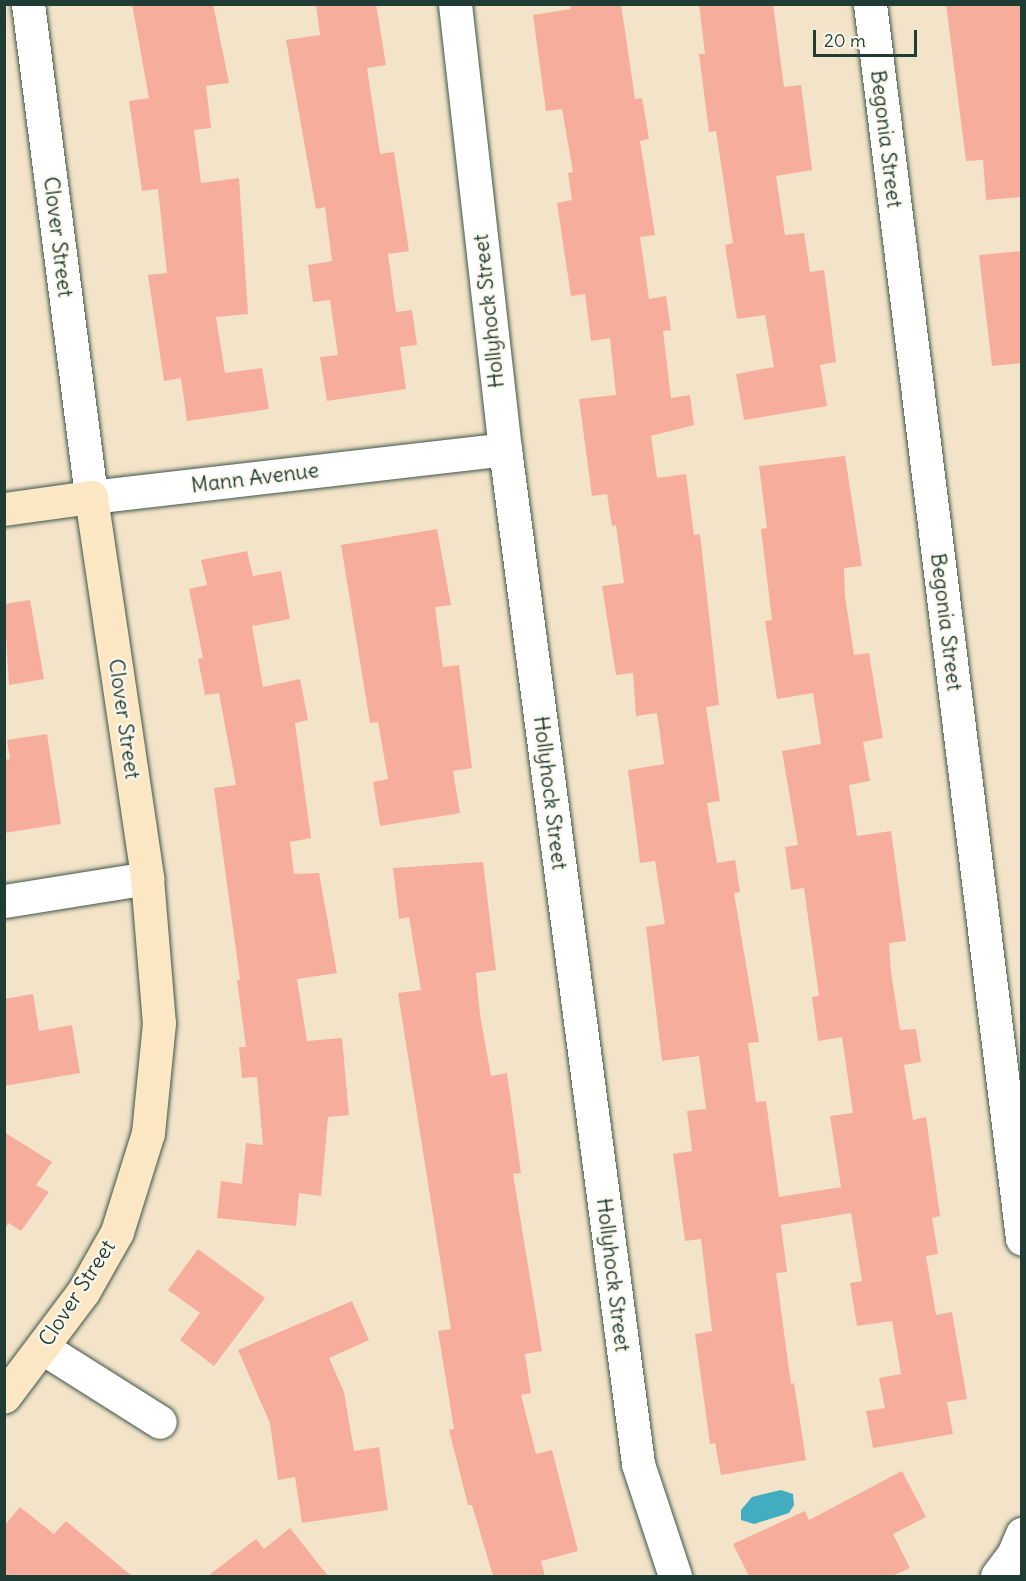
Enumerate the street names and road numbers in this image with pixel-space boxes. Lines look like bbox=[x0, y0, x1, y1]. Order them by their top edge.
street label: Begonia Street bbox=[865, 69, 907, 209]
street label: Clover Street bbox=[38, 175, 78, 299]
street label: Hollyhock Street bbox=[468, 233, 510, 389]
street label: Mann Avenue bbox=[190, 458, 320, 498]
street label: Begonia Street bbox=[925, 552, 967, 692]
street label: Clover Street bbox=[103, 657, 145, 781]
street label: Hollyhock Street bbox=[528, 715, 572, 871]
street label: Hollyhock Street bbox=[591, 1197, 635, 1353]
street label: Clover Street bbox=[33, 1235, 121, 1351]

